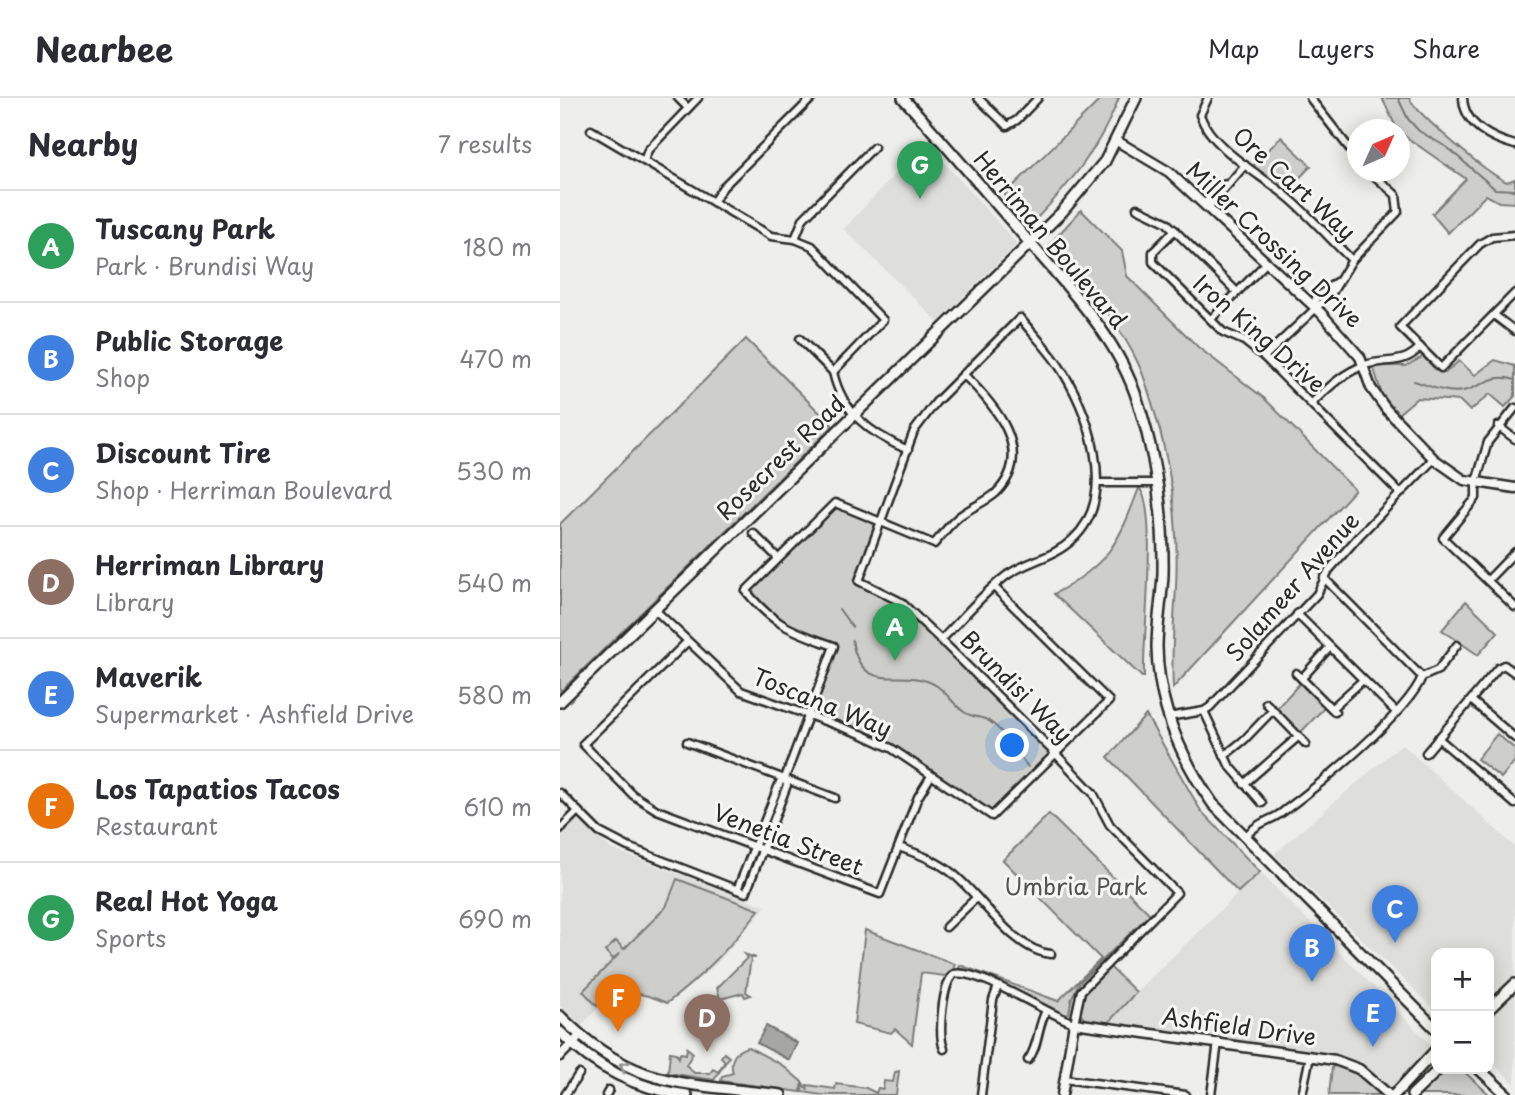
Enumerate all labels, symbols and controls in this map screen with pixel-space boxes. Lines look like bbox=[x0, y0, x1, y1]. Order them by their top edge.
text: Nearbee bbox=[35, 23, 173, 73]
text: Map bbox=[1208, 30, 1259, 66]
text: Layers bbox=[1297, 30, 1374, 66]
text: Share bbox=[1412, 30, 1480, 66]
street label: Ore Cart Way bbox=[1226, 118, 1364, 248]
north arrow bbox=[1347, 119, 1410, 182]
text: Nearby bbox=[28, 121, 138, 166]
text: 7 results bbox=[438, 126, 532, 161]
pin: G bbox=[897, 141, 943, 199]
street label: Herriman Boulevard bbox=[966, 142, 1136, 336]
street label: Miller Crossing Drive bbox=[1179, 153, 1371, 335]
text: Tuscany Park bbox=[95, 209, 275, 248]
text: A bbox=[42, 229, 60, 264]
text: 180 m bbox=[463, 229, 532, 264]
text: Park · Brundisi Way bbox=[95, 248, 314, 283]
street label: Iron King Drive bbox=[1186, 265, 1334, 400]
text: Public Storage bbox=[95, 321, 283, 360]
text: B bbox=[43, 341, 59, 376]
text: 470 m bbox=[459, 341, 532, 376]
text: Shop bbox=[95, 360, 150, 395]
street label: Rosecrest Road bbox=[708, 386, 852, 528]
text: Discount Tire bbox=[95, 433, 271, 472]
text: C bbox=[42, 453, 60, 488]
text: 530 m bbox=[456, 453, 532, 488]
text: Shop · Herriman Boulevard bbox=[95, 472, 392, 507]
street label: Solameer Avenue bbox=[1217, 504, 1367, 669]
text: Herriman Library bbox=[95, 545, 324, 584]
text: D bbox=[42, 565, 60, 600]
text: 540 m bbox=[456, 565, 532, 600]
text: Library bbox=[95, 584, 175, 619]
pin: A bbox=[872, 603, 918, 661]
street label: Brundisi Way bbox=[953, 622, 1081, 750]
text: Maverik bbox=[95, 657, 202, 696]
street label: Toscana Way bbox=[748, 658, 897, 745]
text: E bbox=[44, 677, 58, 712]
text: 580 m bbox=[457, 677, 532, 712]
text: Supermarket · Ashfield Drive bbox=[95, 696, 414, 731]
your location bbox=[995, 728, 1029, 762]
text: Los Tapatios Tacos bbox=[95, 769, 340, 808]
text: F bbox=[44, 789, 58, 824]
text: 610 m bbox=[464, 789, 532, 824]
street label: Venetia Street bbox=[708, 794, 869, 883]
text: Restaurant bbox=[95, 808, 218, 843]
park label: Umbria Park bbox=[1004, 868, 1148, 903]
text: Real Hot Yoga bbox=[95, 881, 278, 920]
pin: C bbox=[1372, 885, 1418, 943]
text: G bbox=[42, 901, 60, 936]
text: 690 m bbox=[458, 901, 532, 936]
text: Sports bbox=[95, 920, 166, 955]
pin: B bbox=[1289, 924, 1335, 982]
map controls bbox=[1431, 948, 1494, 1074]
button: + bbox=[1431, 948, 1494, 1011]
pin: F bbox=[595, 974, 641, 1032]
pin: E bbox=[1350, 989, 1396, 1047]
pin: D bbox=[684, 994, 730, 1052]
street label: Ashfield Drive bbox=[1160, 997, 1319, 1054]
button: − bbox=[1431, 1011, 1494, 1074]
one-way arrow bbox=[619, 1060, 631, 1074]

